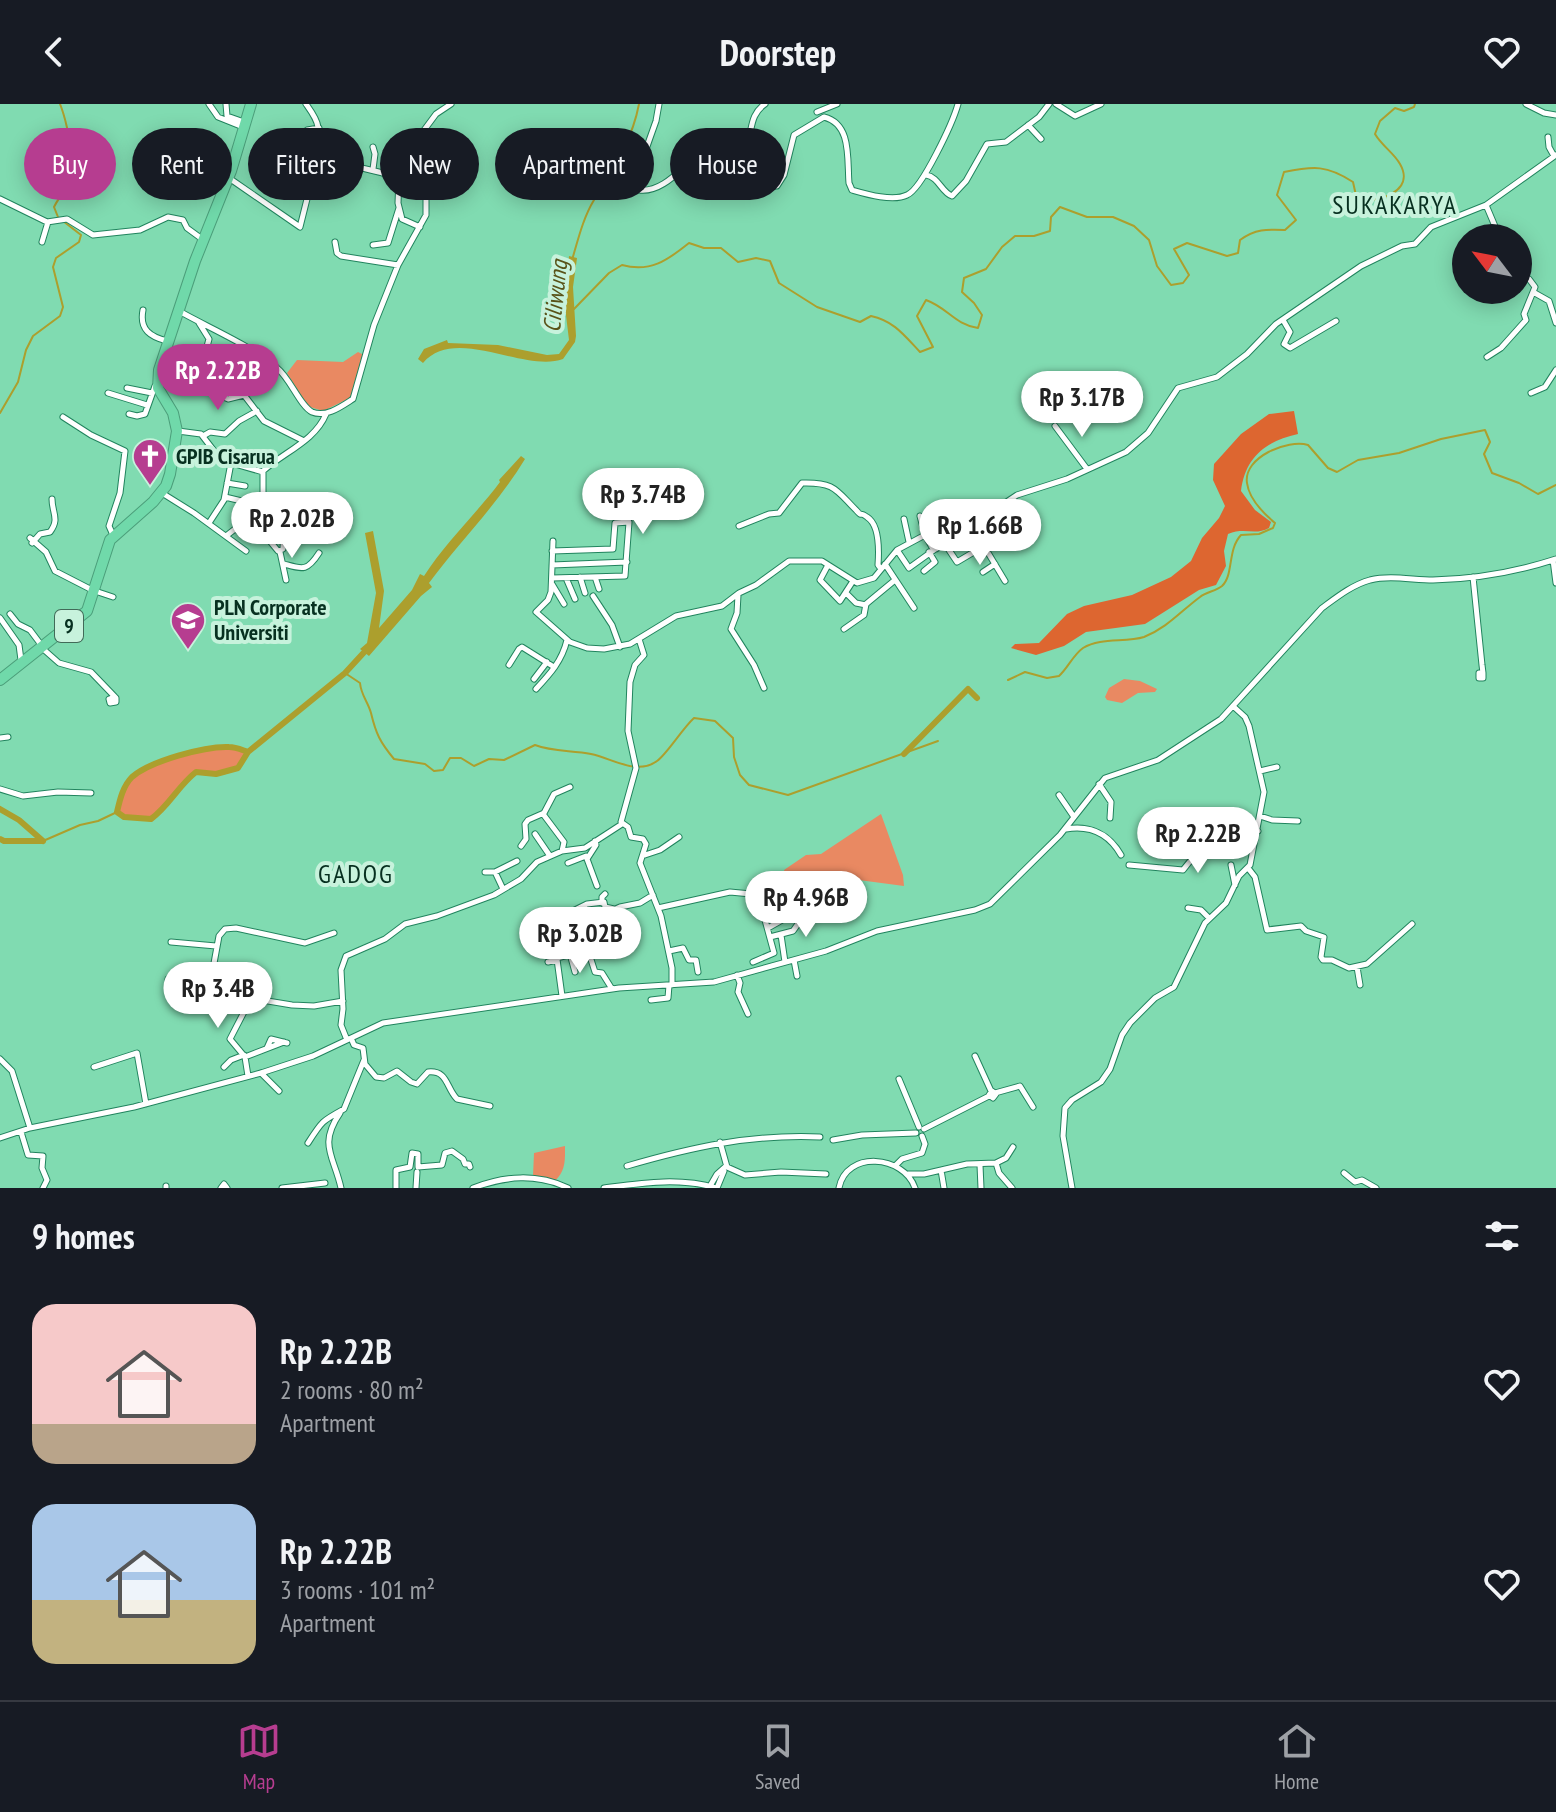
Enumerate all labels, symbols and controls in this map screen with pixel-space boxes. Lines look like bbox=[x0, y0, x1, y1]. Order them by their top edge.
text: Doorstep bbox=[720, 29, 836, 76]
icon: back bbox=[32, 30, 76, 74]
icon: heart bbox=[1480, 30, 1524, 74]
chip: Buy bbox=[24, 128, 116, 200]
chip: Rent bbox=[132, 128, 232, 200]
chip: Filters bbox=[248, 128, 364, 200]
chip: New bbox=[380, 128, 479, 200]
chip: Apartment bbox=[495, 128, 654, 200]
chip: House bbox=[670, 128, 786, 200]
district label: SUKAKARYA bbox=[1332, 188, 1458, 221]
north arrow bbox=[1452, 224, 1532, 304]
map controls bbox=[1452, 224, 1532, 304]
water label: Ciliwung bbox=[536, 257, 574, 334]
pin: Rp 2.22B bbox=[135, 344, 301, 412]
text: Rp 2.22B bbox=[175, 353, 261, 386]
pin: Rp 3.17B bbox=[999, 371, 1165, 439]
text: Rp 3.17B bbox=[1039, 380, 1125, 413]
church icon: GPIB Cisarua bbox=[131, 437, 169, 487]
place label: GPIB Cisarua bbox=[176, 442, 275, 470]
pin: Rp 3.74B bbox=[560, 468, 726, 536]
text: Rp 3.74B bbox=[600, 477, 686, 510]
pin: Rp 2.02B bbox=[209, 492, 375, 560]
pin: Rp 1.66B bbox=[897, 499, 1063, 567]
text: Rp 2.02B bbox=[249, 501, 335, 534]
text: Rp 1.66B bbox=[937, 508, 1023, 541]
place label: PLN Corporate Universiti bbox=[214, 593, 327, 646]
school or university icon: PLN Corporate Universiti bbox=[169, 601, 207, 651]
road number: 9 bbox=[55, 610, 83, 642]
pin: Rp 2.22B bbox=[1115, 807, 1281, 875]
text: Rp 2.22B bbox=[1155, 816, 1241, 849]
district label: GADOG bbox=[318, 857, 394, 890]
pin: Rp 4.96B bbox=[723, 871, 889, 939]
text: Rp 4.96B bbox=[763, 880, 849, 913]
pin: Rp 3.02B bbox=[497, 907, 663, 975]
text: Rp 3.02B bbox=[537, 916, 623, 949]
pin: Rp 3.4B bbox=[144, 962, 292, 1030]
text: Rp 3.4B bbox=[181, 971, 255, 1004]
text: 9 homes bbox=[32, 1214, 135, 1258]
icon: filters bbox=[1480, 1214, 1524, 1258]
text: Rp 2.22B bbox=[280, 1329, 392, 1373]
icon: home bbox=[96, 1336, 192, 1432]
icon: heart bbox=[1480, 1362, 1524, 1406]
text: 2 rooms · 80 m² bbox=[280, 1373, 424, 1406]
text: Apartment bbox=[280, 1406, 375, 1439]
text: Rp 2.22B bbox=[280, 1529, 392, 1573]
icon: home bbox=[96, 1536, 192, 1632]
icon: heart bbox=[1480, 1562, 1524, 1606]
text: 3 rooms · 101 m² bbox=[280, 1573, 435, 1606]
text: Apartment bbox=[280, 1606, 375, 1639]
tab: Map bbox=[237, 1719, 281, 1795]
tab: Saved bbox=[755, 1719, 800, 1795]
tab: Home bbox=[1274, 1719, 1319, 1795]

